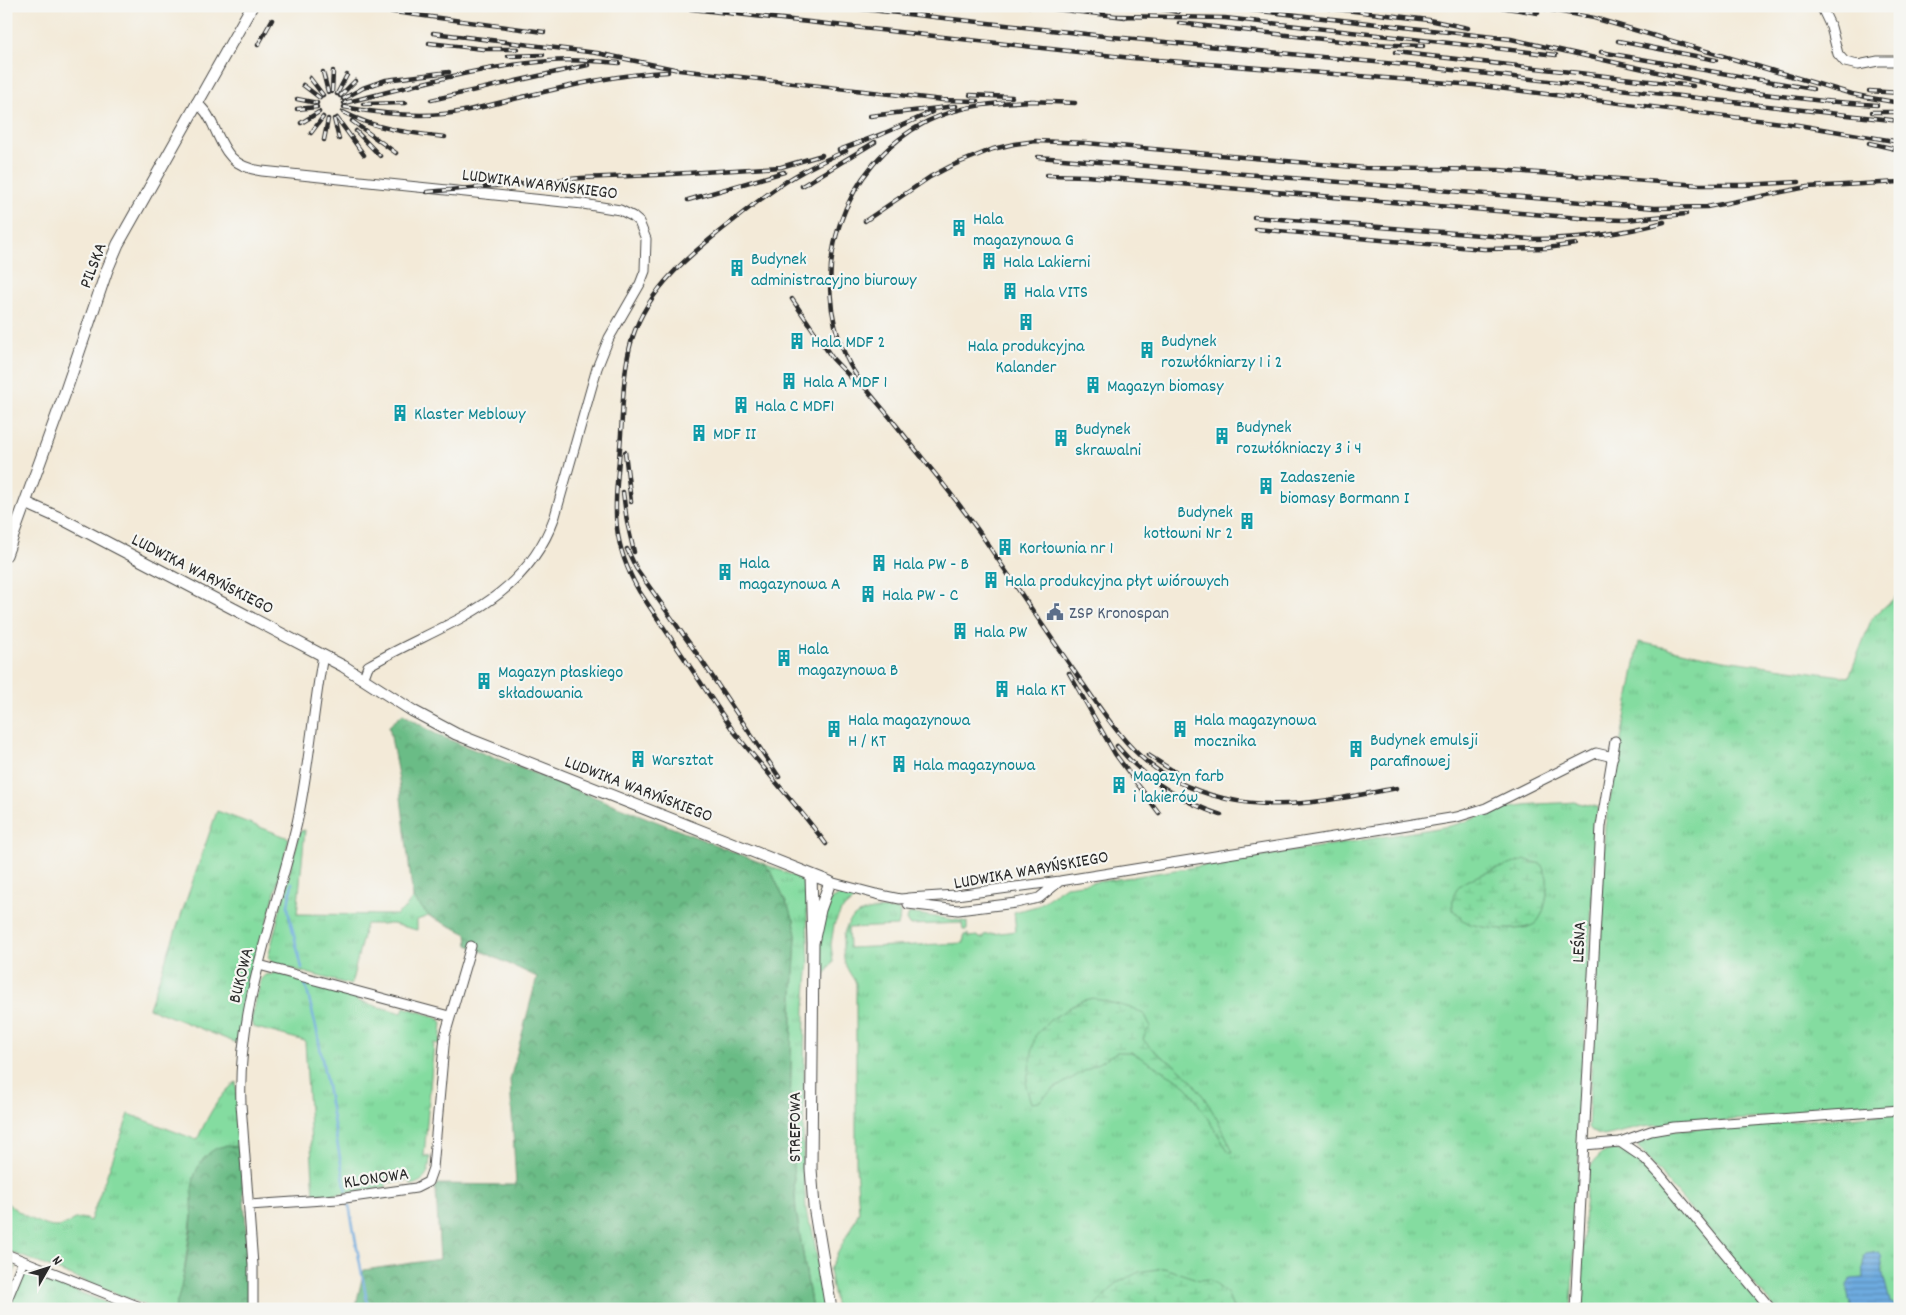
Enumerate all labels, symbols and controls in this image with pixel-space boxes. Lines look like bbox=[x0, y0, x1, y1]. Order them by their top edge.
street label: LUDWIKA WARYŃSKIEGO bbox=[460, 164, 619, 207]
place label: Hala magazynowa G bbox=[973, 208, 1074, 254]
building icon: Hala magazynowa G bbox=[949, 218, 969, 238]
street label: PILSKA bbox=[74, 239, 115, 292]
place label: Budynek administracyjno biurowy bbox=[751, 248, 917, 294]
building icon: Hala Lakierni bbox=[979, 251, 999, 271]
place label: Hala Lakierni bbox=[1003, 251, 1090, 276]
building icon: Budynek administracyjno biurowy bbox=[727, 258, 747, 278]
building icon: Hala VITS bbox=[1000, 281, 1020, 301]
place label: Hala VITS bbox=[1024, 281, 1088, 306]
building icon: Hala produkcyjna Kalander bbox=[1016, 312, 1036, 332]
place label: Budynek rozwłókniarzy 1 i 2 bbox=[1161, 330, 1282, 376]
building icon: Hala MDF 2 bbox=[787, 331, 807, 351]
place label: Hala MDF 2 bbox=[811, 331, 885, 356]
place label: Hala produkcyjna Kalander bbox=[967, 335, 1085, 381]
building icon: Budynek rozwłókniarzy 1 i 2 bbox=[1137, 340, 1157, 360]
building icon: Hala A MDF 1 bbox=[779, 371, 799, 391]
place label: Hala A MDF 1 bbox=[803, 371, 887, 396]
building icon: Magazyn biomasy bbox=[1083, 375, 1103, 395]
place label: Magazyn biomasy bbox=[1107, 375, 1224, 400]
building icon: Hala C MDF1 bbox=[731, 395, 751, 415]
place label: Hala C MDF1 bbox=[755, 395, 834, 420]
building icon: Klaster Meblowy bbox=[390, 403, 410, 423]
place label: Klaster Meblowy bbox=[414, 403, 526, 428]
place label: Budynek rozwłókniaczy 3 i 4 bbox=[1236, 416, 1362, 462]
place label: Budynek skrawalni bbox=[1075, 418, 1141, 464]
building icon: MDF II bbox=[689, 423, 709, 443]
place label: MDF II bbox=[713, 423, 757, 448]
building icon: Budynek rozwłókniaczy 3 i 4 bbox=[1212, 426, 1232, 446]
building icon: Budynek skrawalni bbox=[1051, 428, 1071, 448]
place label: Zadaszenie biomasy Bormann I bbox=[1280, 466, 1410, 512]
building icon: Zadaszenie biomasy Bormann I bbox=[1256, 476, 1276, 496]
place label: Budynek kotłowni Nr 2 bbox=[1144, 501, 1233, 547]
building icon: Budynek kotłowni Nr 2 bbox=[1237, 511, 1257, 531]
street label: LUDWIKA WARYŃSKIEGO bbox=[126, 528, 277, 622]
building icon: Korłownia nr 1 bbox=[995, 537, 1015, 557]
place label: Korłownia nr 1 bbox=[1019, 537, 1113, 562]
place label: Hala magazynowa A bbox=[739, 552, 841, 598]
building icon: Hala PW - B bbox=[869, 553, 889, 573]
place label: Hala PW - B bbox=[893, 553, 969, 578]
building icon: Hala magazynowa A bbox=[715, 562, 735, 582]
building icon: Hala produkcyjna płyt wiórowych bbox=[981, 570, 1001, 590]
place label: Hala produkcyjna płyt wiórowych bbox=[1005, 570, 1229, 595]
building icon: Hala PW - C bbox=[858, 584, 878, 604]
place label: Hala PW - C bbox=[882, 584, 958, 609]
public building icon: ZSP Kronospan bbox=[1045, 602, 1065, 622]
place label: ZSP Kronospan bbox=[1069, 602, 1169, 627]
building icon: Hala PW bbox=[950, 621, 970, 641]
place label: Hala PW bbox=[974, 621, 1028, 646]
place label: Hala magazynowa B bbox=[798, 638, 898, 684]
building icon: Hala magazynowa B bbox=[774, 648, 794, 668]
place label: Magazyn płaskiego składowania bbox=[498, 661, 623, 707]
building icon: Magazyn płaskiego składowania bbox=[474, 671, 494, 691]
building icon: Hala KT bbox=[992, 679, 1012, 699]
place label: Hala KT bbox=[1016, 679, 1066, 704]
place label: Hala magazynowa H / KT bbox=[848, 709, 971, 755]
place label: Hala magazynowa mocznika bbox=[1194, 709, 1317, 755]
building icon: Hala magazynowa H / KT bbox=[824, 719, 844, 739]
building icon: Hala magazynowa mocznika bbox=[1170, 719, 1190, 739]
place label: Budynek emulsji parafinowej bbox=[1370, 729, 1478, 775]
building icon: Budynek emulsji parafinowej bbox=[1346, 739, 1366, 759]
building icon: Warsztat bbox=[628, 749, 648, 769]
place label: Warsztat bbox=[652, 749, 714, 774]
street label: LUDWIKA WARYŃSKIEGO bbox=[560, 751, 716, 830]
building icon: Hala magazynowa bbox=[889, 754, 909, 774]
place label: Hala magazynowa bbox=[913, 754, 1036, 779]
place label: Magazyn farb i lakierów bbox=[1133, 765, 1224, 811]
building icon: Magazyn farb i lakierów bbox=[1109, 775, 1129, 795]
street label: LUDWIKA WARYŃSKIEGO bbox=[952, 846, 1111, 897]
street label: LEŚNA bbox=[1567, 921, 1594, 964]
street label: BUKOWA bbox=[224, 945, 261, 1006]
street label: STREFOWA bbox=[784, 1092, 809, 1162]
street label: KLONOWA bbox=[342, 1163, 411, 1196]
north arrow bbox=[22, 1242, 72, 1292]
text: N bbox=[47, 1252, 67, 1270]

